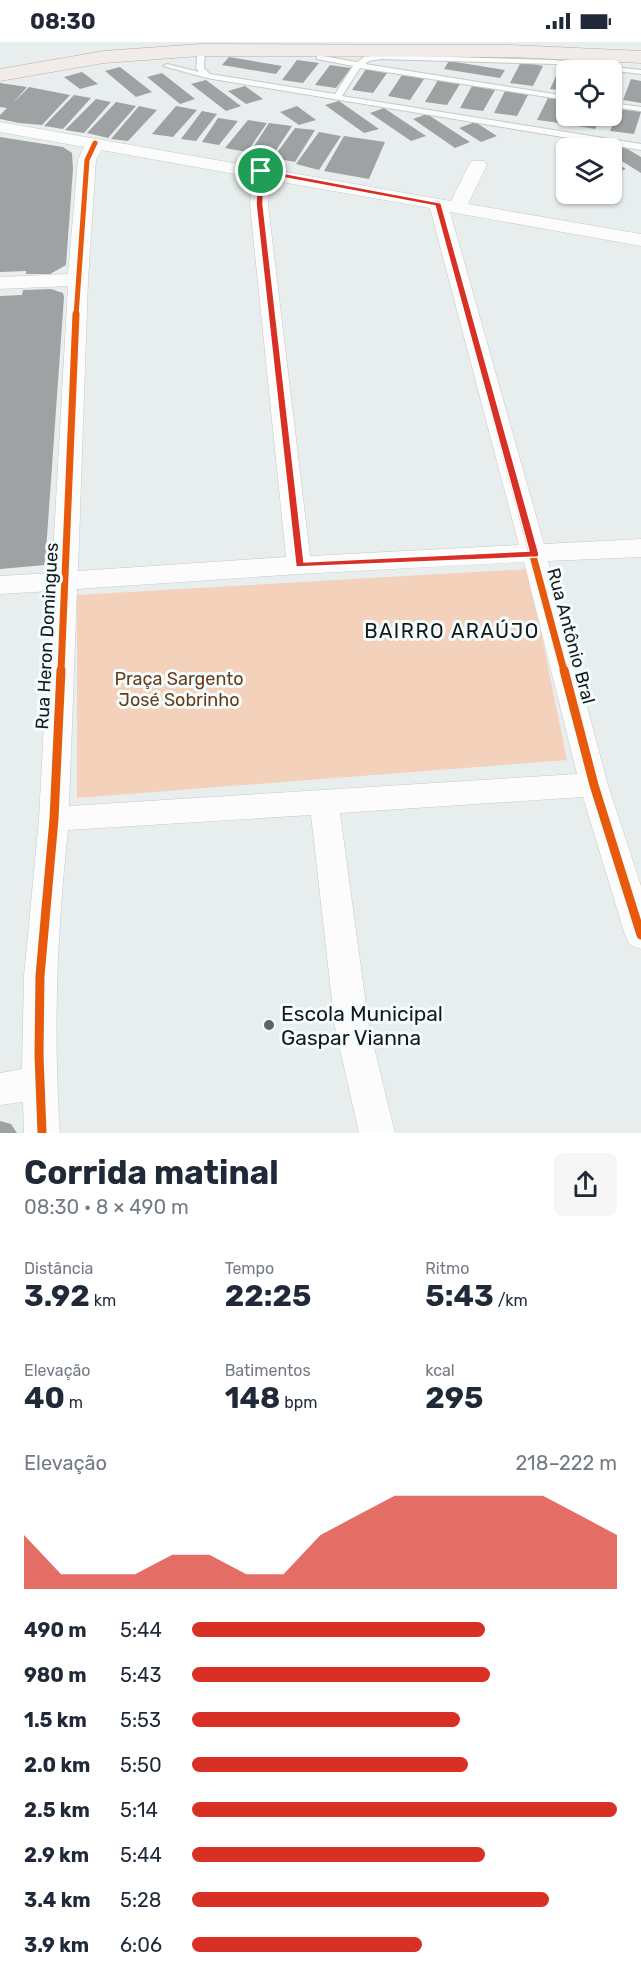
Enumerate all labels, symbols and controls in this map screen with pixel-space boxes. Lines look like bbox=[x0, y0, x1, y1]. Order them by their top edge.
text: 08:30 bbox=[30, 8, 96, 35]
map controls bbox=[556, 60, 622, 204]
button: locate bbox=[556, 60, 622, 126]
button: layers bbox=[556, 138, 622, 204]
pin bbox=[235, 145, 286, 196]
icon: arrive bbox=[244, 154, 277, 187]
street label: Rua Heron Domingues bbox=[31, 542, 63, 730]
street label: Rua Antônio Bral bbox=[542, 566, 600, 706]
district label: BAIRRO ARAÚJO bbox=[364, 619, 540, 643]
park label: Praça Sargento José Sobrinho bbox=[114, 668, 244, 711]
place label: Escola Municipal Gaspar Vianna bbox=[281, 1001, 443, 1050]
marker: Escola Municipal Gaspar Vianna bbox=[262, 1018, 276, 1032]
text: Corrida matinal bbox=[24, 1153, 279, 1192]
button: share bbox=[554, 1153, 617, 1216]
text: 08:30 · 8 × 490 m bbox=[24, 1195, 189, 1219]
text: Distância bbox=[24, 1259, 93, 1278]
text: Tempo bbox=[225, 1259, 274, 1278]
text: Ritmo bbox=[425, 1259, 469, 1278]
text: 3.92 bbox=[24, 1278, 90, 1314]
text: 22:25 bbox=[225, 1278, 311, 1314]
text: 5:43 bbox=[425, 1278, 494, 1314]
text: km bbox=[90, 1291, 116, 1310]
text: /km bbox=[494, 1291, 528, 1310]
text: Elevação bbox=[24, 1361, 90, 1380]
text: Batimentos bbox=[225, 1361, 311, 1380]
text: kcal bbox=[425, 1361, 455, 1380]
text: 40 bbox=[24, 1380, 65, 1416]
text: 148 bbox=[225, 1380, 280, 1416]
text: 295 bbox=[425, 1380, 483, 1416]
text: m bbox=[65, 1393, 83, 1412]
text: bpm bbox=[280, 1393, 318, 1412]
text: Elevação bbox=[24, 1451, 107, 1475]
text: 218–222 m bbox=[515, 1451, 617, 1475]
text: 490 m bbox=[24, 1618, 87, 1642]
text: 5:44 bbox=[120, 1618, 162, 1642]
text: 980 m bbox=[24, 1663, 87, 1687]
text: 5:43 bbox=[120, 1663, 161, 1687]
text: 1.5 km bbox=[24, 1708, 87, 1732]
text: 5:53 bbox=[120, 1708, 161, 1732]
text: 2.0 km bbox=[24, 1753, 90, 1777]
text: 5:50 bbox=[120, 1753, 162, 1777]
text: 2.5 km bbox=[24, 1798, 90, 1822]
text: 5:14 bbox=[120, 1798, 158, 1822]
text: 2.9 km bbox=[24, 1843, 89, 1867]
text: 5:44 bbox=[120, 1843, 162, 1867]
text: 3.4 km bbox=[24, 1888, 91, 1912]
text: 5:28 bbox=[120, 1888, 161, 1912]
text: 3.9 km bbox=[24, 1933, 89, 1957]
text: 6:06 bbox=[120, 1933, 162, 1957]

